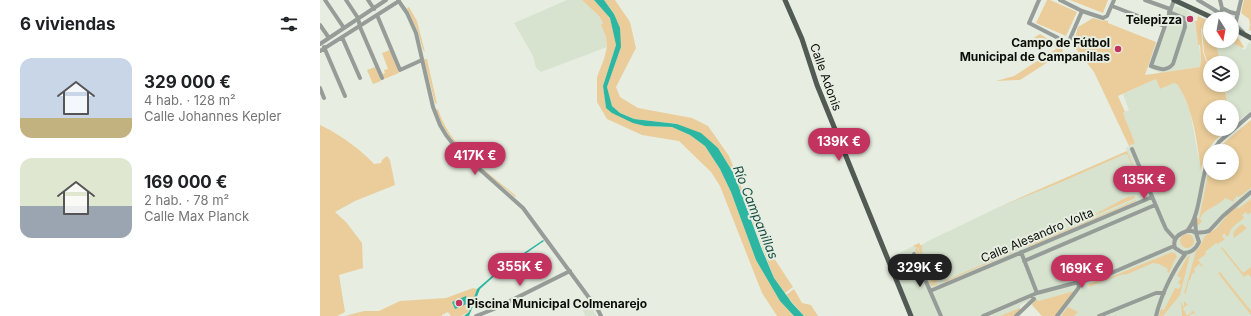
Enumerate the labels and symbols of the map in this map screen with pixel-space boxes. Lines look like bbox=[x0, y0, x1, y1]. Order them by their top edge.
place label: Telepizza bbox=[1126, 12, 1182, 27]
north arrow bbox=[1203, 12, 1239, 48]
marker: Telepizza bbox=[1185, 14, 1195, 24]
place label: Campo de Fútbol Municipal de Campanillas bbox=[960, 35, 1110, 64]
street label: Calle Adonis bbox=[807, 41, 845, 113]
marker: Campo de Fútbol Municipal de Campanillas bbox=[1113, 44, 1123, 54]
pin: 139K € bbox=[806, 128, 872, 162]
pin: 417K € bbox=[442, 142, 508, 176]
water label: Río Campanillas bbox=[730, 163, 782, 261]
pin: 135K € bbox=[1111, 166, 1177, 200]
street label: Calle Alesandro Volta bbox=[978, 204, 1096, 266]
pin: 355K € bbox=[487, 253, 553, 287]
pin: 329K € bbox=[887, 254, 953, 288]
pin: 169K € bbox=[1049, 255, 1115, 289]
place label: Piscina Municipal Colmenarejo bbox=[467, 296, 647, 311]
marker: Piscina Municipal Colmenarejo bbox=[454, 298, 464, 308]

